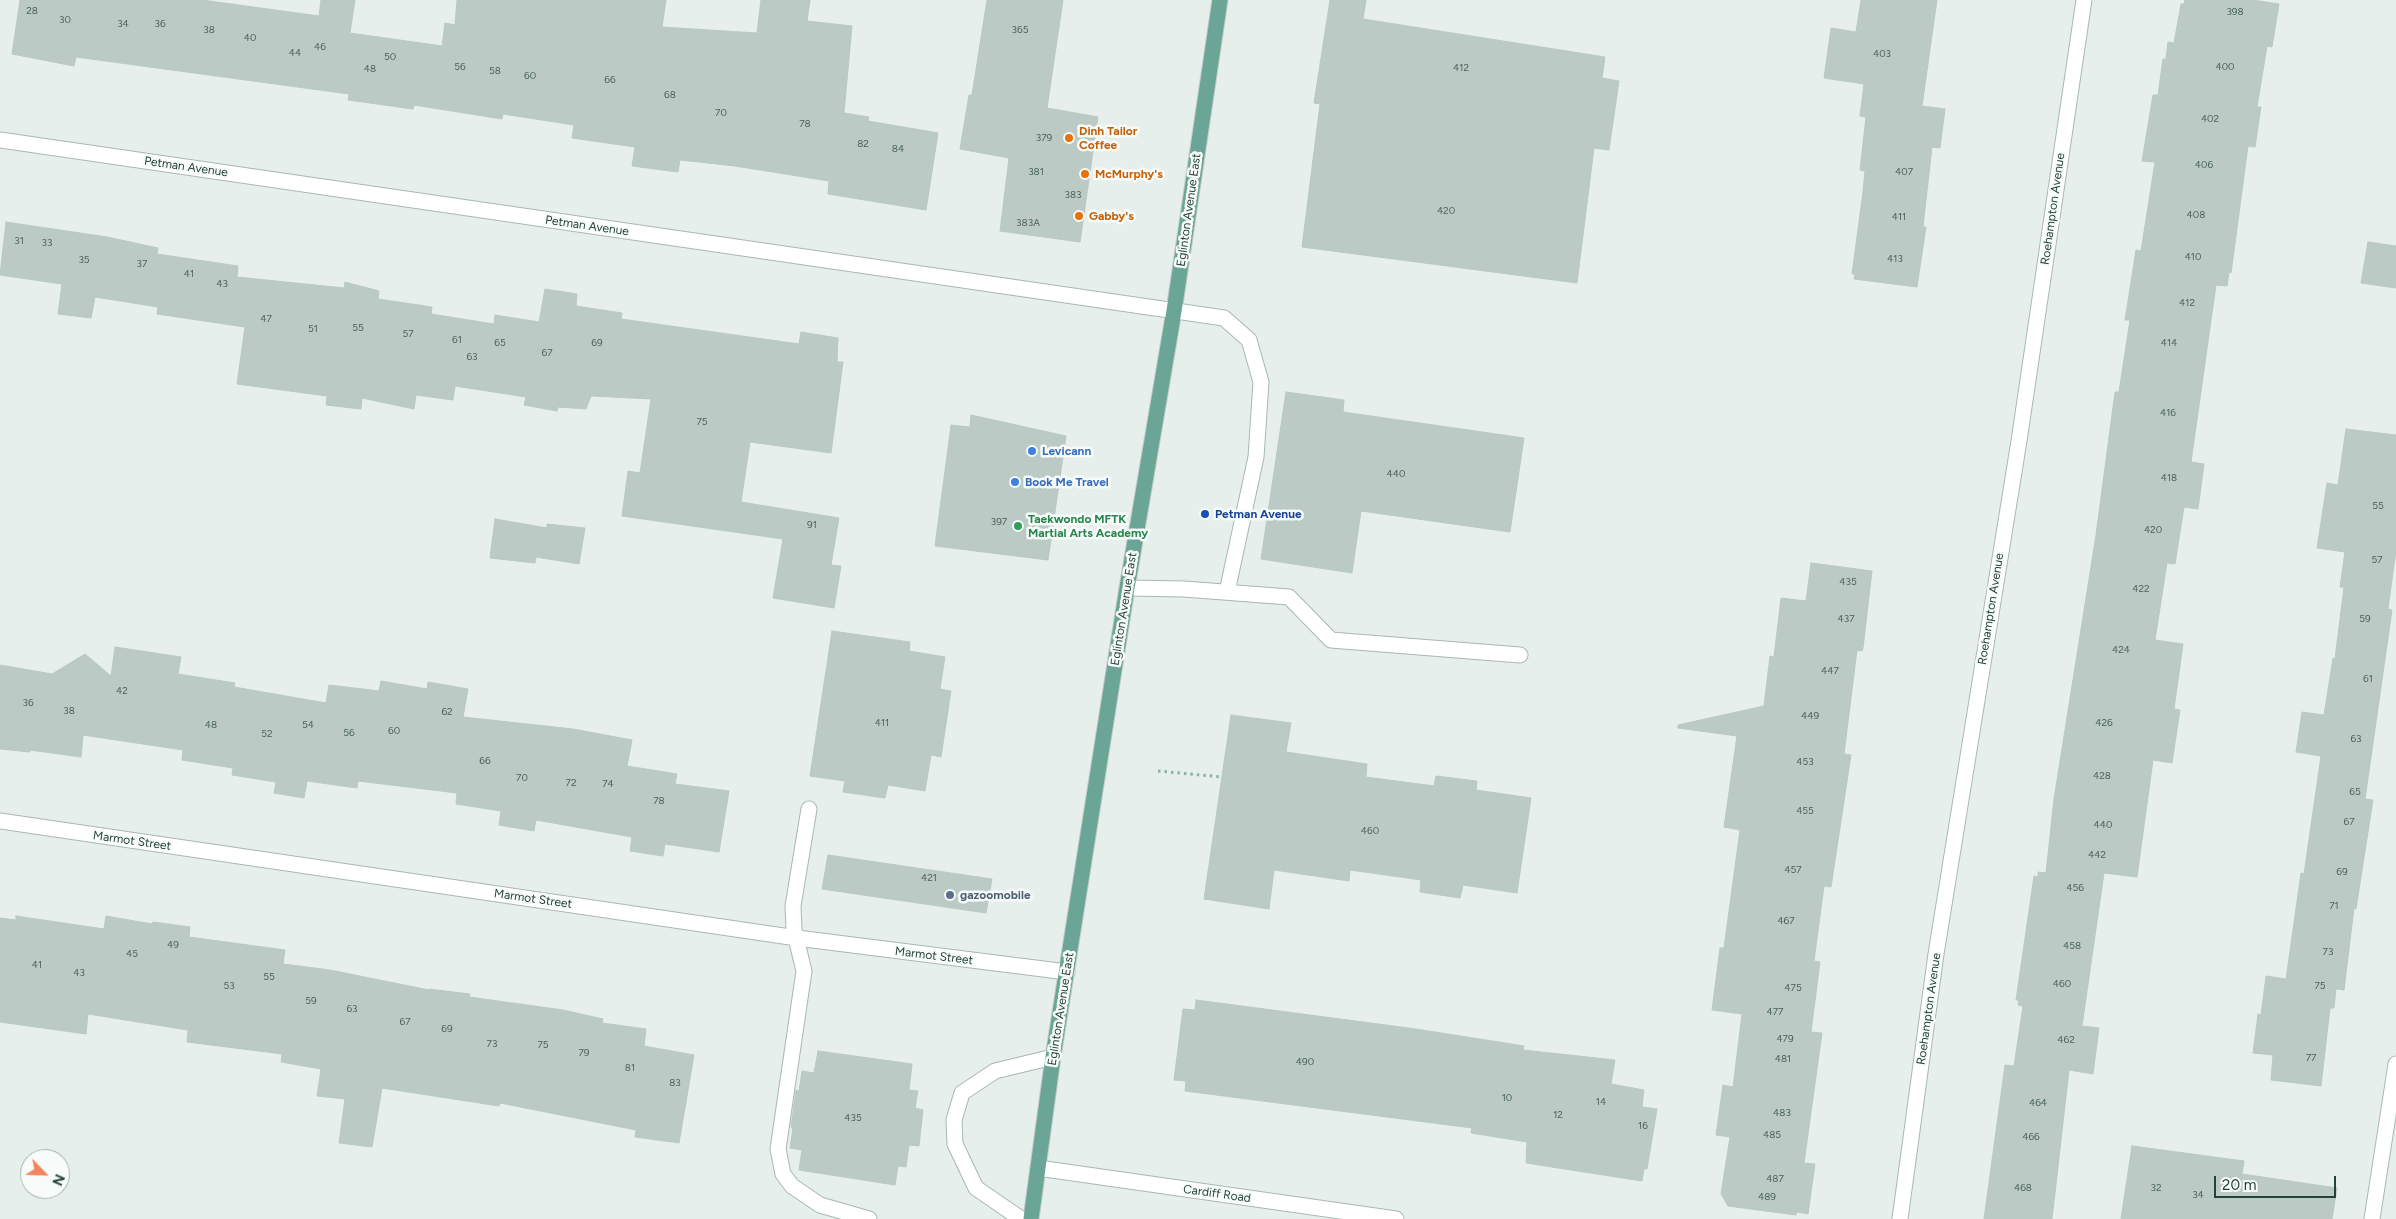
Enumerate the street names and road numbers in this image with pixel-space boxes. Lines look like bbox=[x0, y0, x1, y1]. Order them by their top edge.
street label: Eglinton Avenue East bbox=[1174, 152, 1204, 268]
street label: Roehampton Avenue bbox=[2038, 152, 2068, 266]
street label: Petman Avenue bbox=[143, 154, 229, 180]
street label: Petman Avenue bbox=[544, 213, 630, 239]
street label: Eglinton Avenue East bbox=[1108, 551, 1140, 667]
street label: Roehampton Avenue bbox=[1975, 552, 2007, 666]
street label: Marmot Street bbox=[92, 828, 172, 854]
street label: Marmot Street bbox=[493, 886, 573, 912]
street label: Marmot Street bbox=[894, 944, 974, 968]
street label: Eglinton Avenue East bbox=[1045, 951, 1077, 1067]
street label: Roehampton Avenue bbox=[1914, 952, 1944, 1066]
street label: Cardiff Road bbox=[1182, 1182, 1252, 1206]

